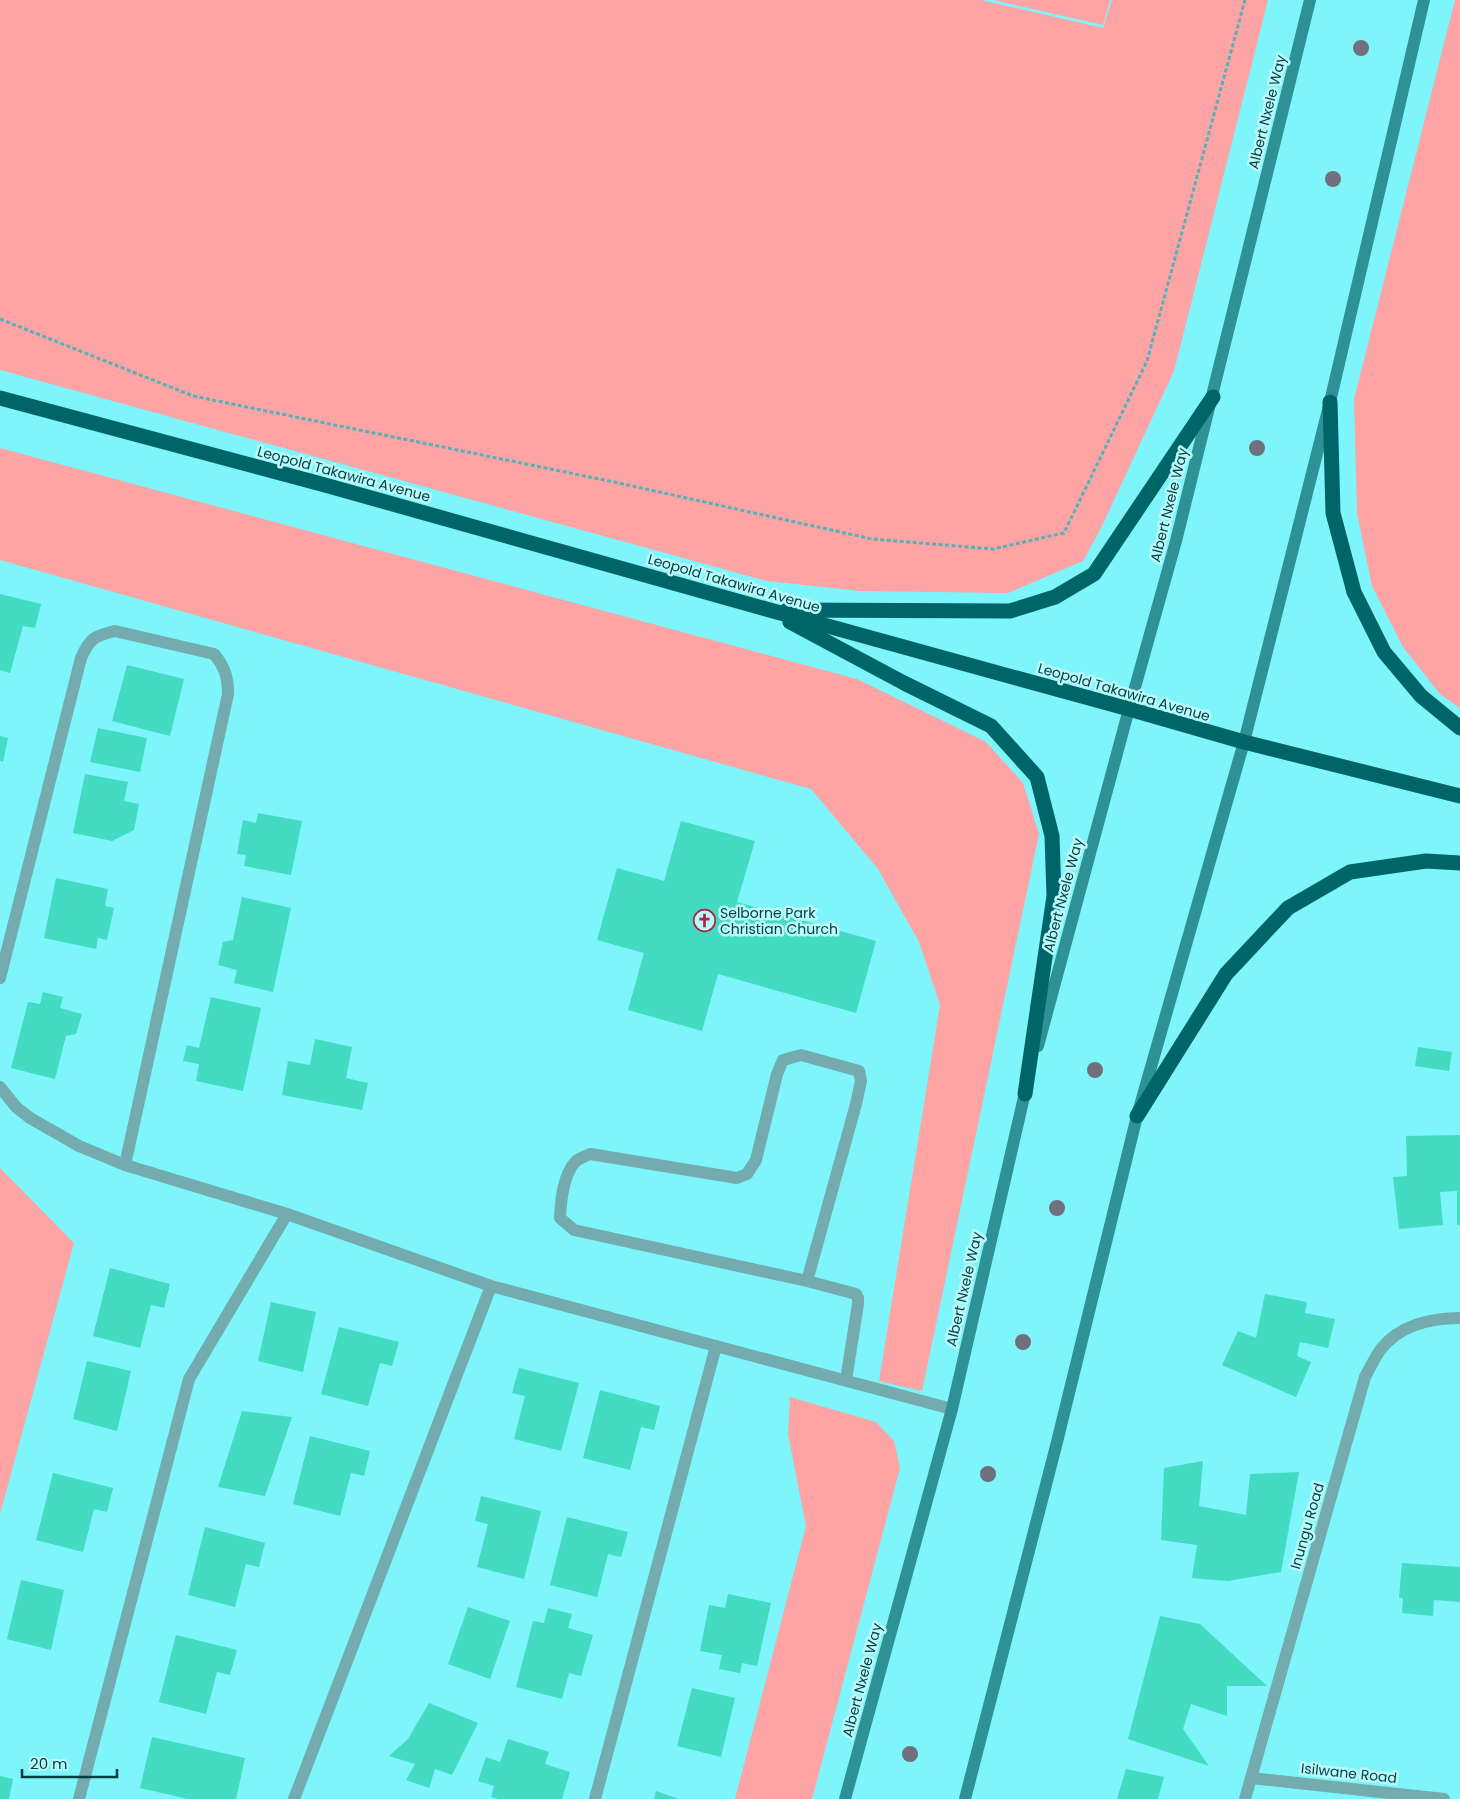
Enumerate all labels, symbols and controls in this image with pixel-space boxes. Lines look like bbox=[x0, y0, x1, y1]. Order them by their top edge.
street label: Albert Nxele Way bbox=[1243, 53, 1291, 171]
street label: Leopold Takawira Avenue bbox=[255, 441, 433, 507]
street label: Albert Nxele Way bbox=[1145, 446, 1193, 564]
street label: Leopold Takawira Avenue bbox=[646, 549, 823, 617]
street label: Leopold Takawira Avenue bbox=[1036, 658, 1213, 726]
street label: Albert Nxele Way bbox=[1038, 836, 1088, 954]
place label: Selborne Park Christian Church bbox=[720, 903, 838, 939]
church icon: Selborne Park Christian Church bbox=[692, 909, 716, 933]
street label: Albert Nxele Way bbox=[941, 1230, 987, 1348]
street label: Inungu Road bbox=[1285, 1481, 1329, 1571]
street label: Albert Nxele Way bbox=[837, 1621, 887, 1739]
scale bar bbox=[22, 1746, 118, 1778]
text: 20 m bbox=[30, 1753, 68, 1774]
street label: Isilwane Road bbox=[1300, 1758, 1398, 1788]

